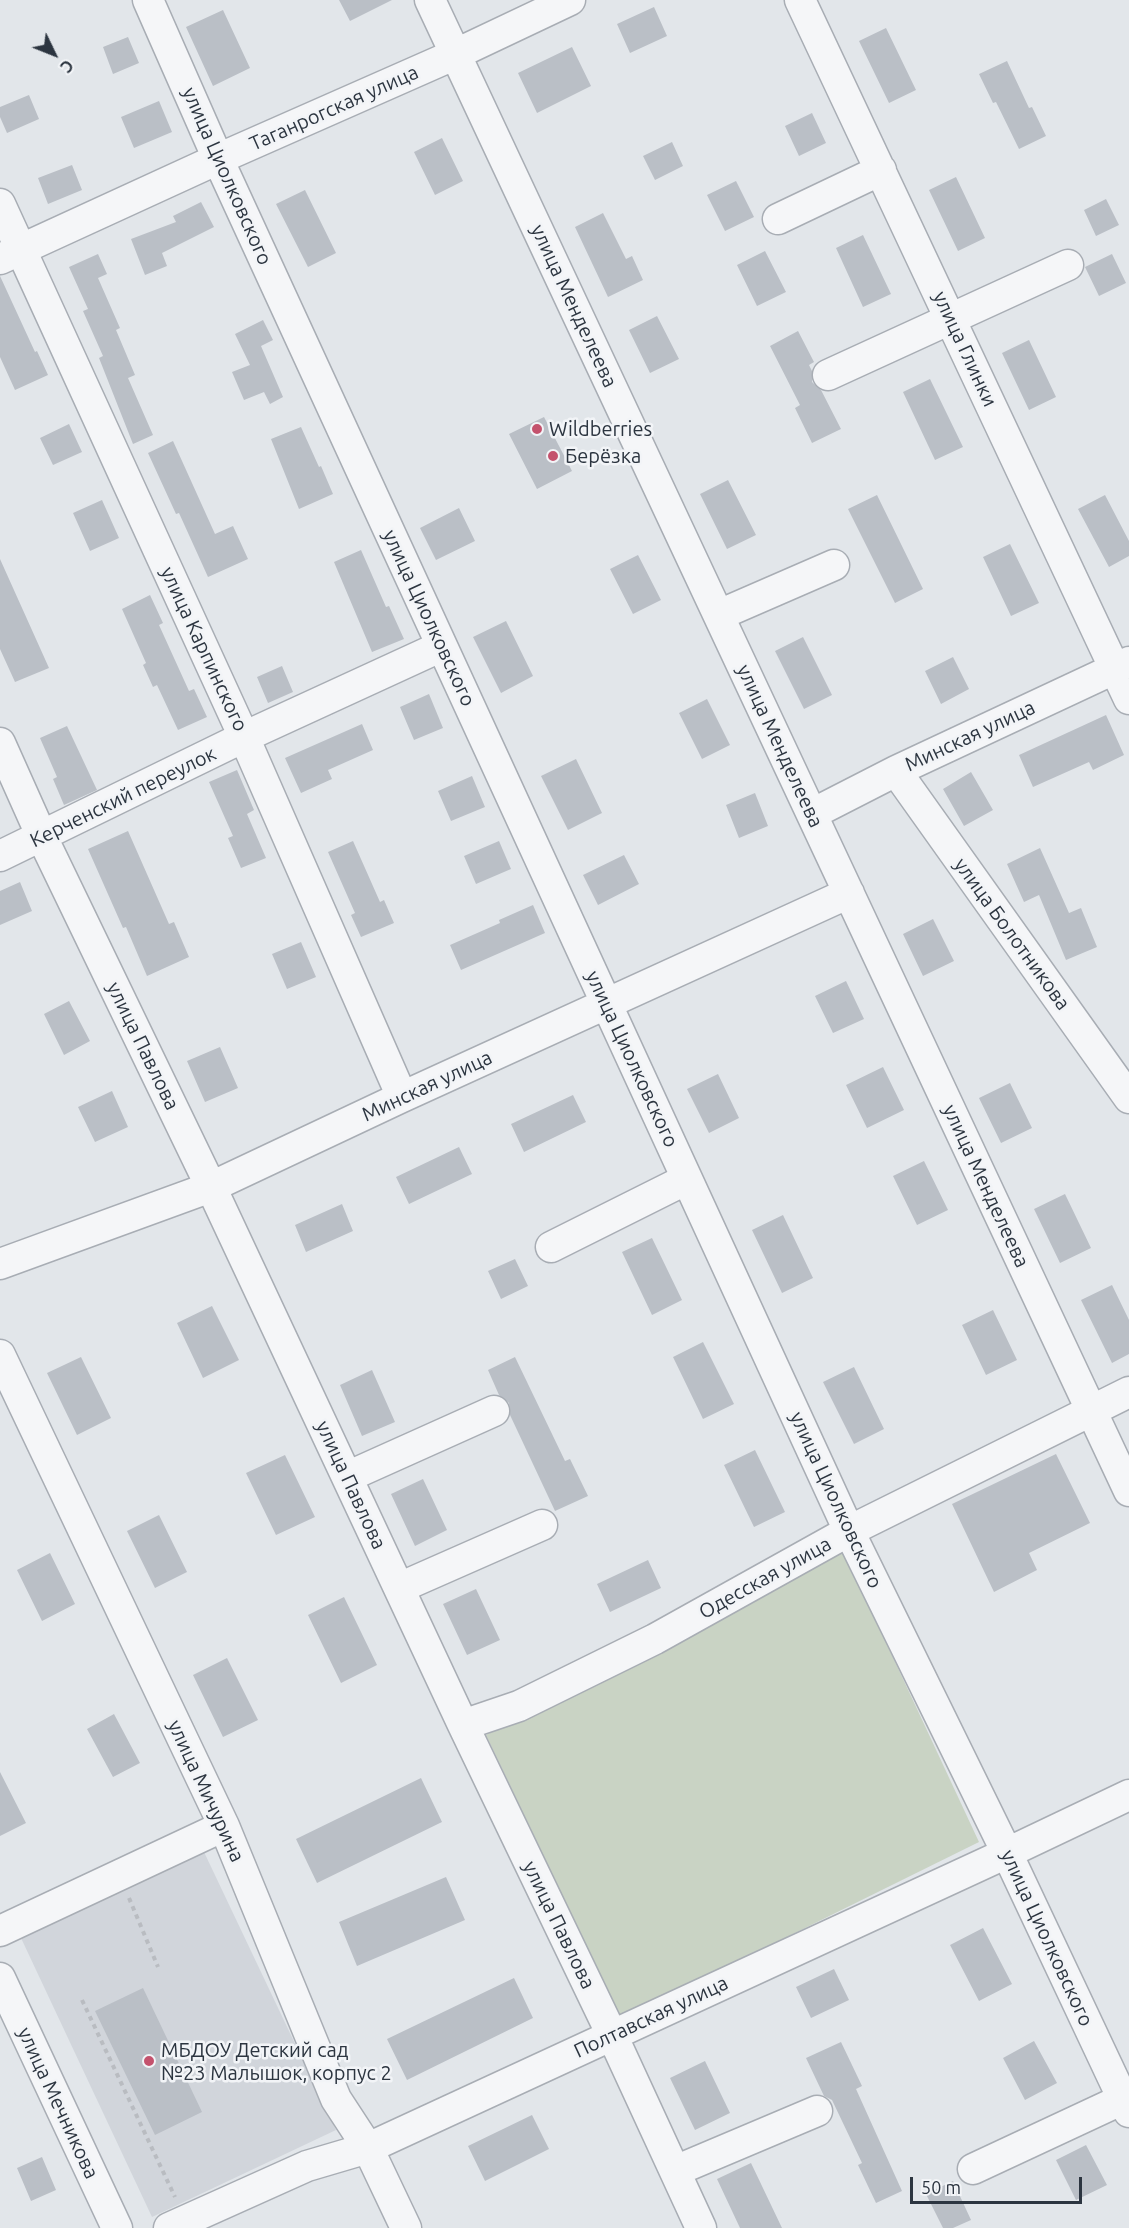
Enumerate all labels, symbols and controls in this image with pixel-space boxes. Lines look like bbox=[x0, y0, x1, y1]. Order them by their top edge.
north arrow bbox=[24, 24, 84, 84]
text: С bbox=[57, 56, 77, 76]
street label: Таганрогская улица bbox=[246, 60, 422, 156]
street label: улица Циолковского bbox=[177, 83, 277, 269]
street label: улица Менделеева bbox=[526, 221, 622, 391]
street label: улица Глинки bbox=[928, 287, 1002, 411]
place label: Wildberries bbox=[549, 417, 652, 441]
marker: Wildberries bbox=[530, 422, 544, 436]
place label: Берёзка bbox=[565, 444, 641, 468]
marker: Берёзка bbox=[546, 449, 560, 463]
street label: улица Циолковского bbox=[378, 526, 480, 710]
street label: улица Карпинского bbox=[155, 563, 253, 735]
street label: улица Менделеева bbox=[732, 661, 828, 831]
street label: Минская улица bbox=[901, 695, 1039, 777]
street label: Керченский переулок bbox=[26, 741, 220, 853]
street label: улица Болотникова bbox=[949, 853, 1075, 1015]
street label: улица Циолковского bbox=[581, 967, 683, 1151]
street label: улица Павлова bbox=[102, 978, 184, 1114]
street label: Минская улица bbox=[358, 1045, 496, 1127]
street label: улица Менделеева bbox=[938, 1101, 1034, 1271]
street label: улица Циолковского bbox=[785, 1408, 887, 1592]
street label: улица Павлова bbox=[311, 1417, 391, 1553]
street label: Одесская улица bbox=[695, 1532, 835, 1624]
street label: улица Мичурина bbox=[163, 1716, 249, 1866]
street label: улица Циолковского bbox=[996, 1846, 1098, 2030]
street label: улица Павлова bbox=[518, 1857, 600, 1993]
street label: Полтавская улица bbox=[570, 1971, 732, 2063]
street label: улица Мечникова bbox=[12, 2023, 104, 2183]
place label: МБДОУ Детский сад №23 Малышок, корпус 2 bbox=[161, 2038, 392, 2085]
marker: МБДОУ Детский сад №23 Малышок, корпус 2 bbox=[142, 2054, 156, 2068]
scale bar bbox=[913, 2165, 1086, 2203]
text: 50 m bbox=[921, 2177, 961, 2197]

